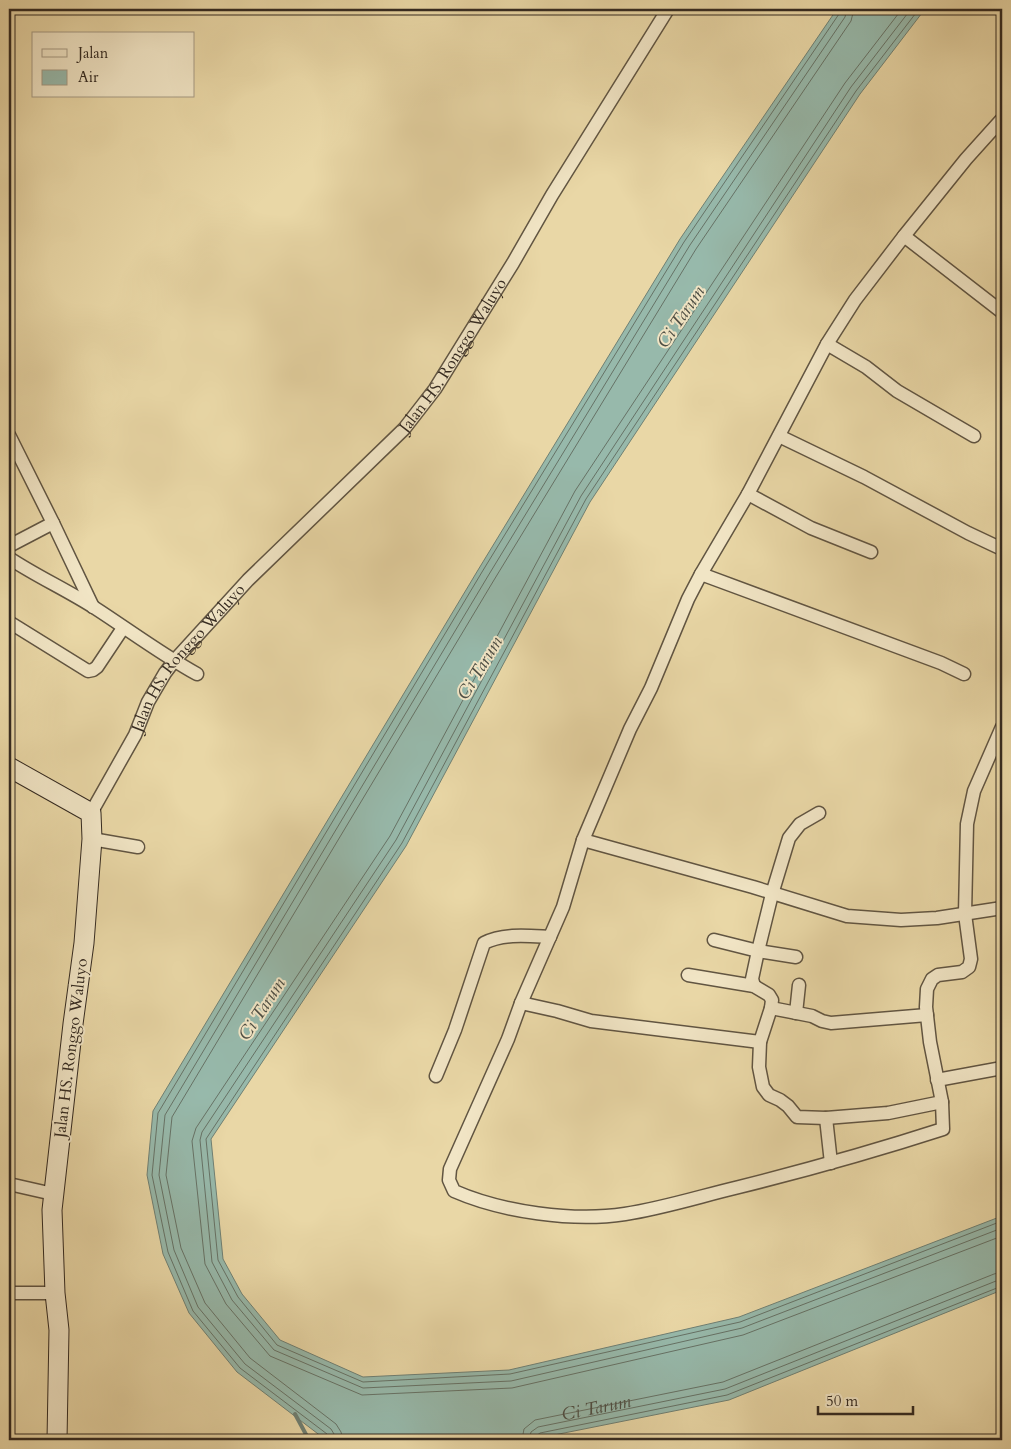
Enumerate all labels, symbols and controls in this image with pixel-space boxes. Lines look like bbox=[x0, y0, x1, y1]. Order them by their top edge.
legend bbox=[32, 32, 195, 98]
text: Jalan bbox=[76, 43, 109, 63]
text: Air bbox=[78, 67, 99, 87]
street label: Jalan HS. Ronggo Waluyo bbox=[393, 274, 512, 439]
water label: Ci Tarum bbox=[651, 281, 711, 353]
street label: Jalan HS. Ronggo Waluyo bbox=[126, 579, 250, 737]
water label: Ci Tarum bbox=[451, 631, 509, 705]
street label: Jalan HS. Ronggo Waluyo bbox=[49, 957, 93, 1141]
water label: Ci Tarum bbox=[232, 972, 292, 1045]
scale bar bbox=[818, 1384, 914, 1416]
water label: Ci Tarum bbox=[559, 1388, 634, 1427]
text: 50 m bbox=[826, 1391, 858, 1411]

